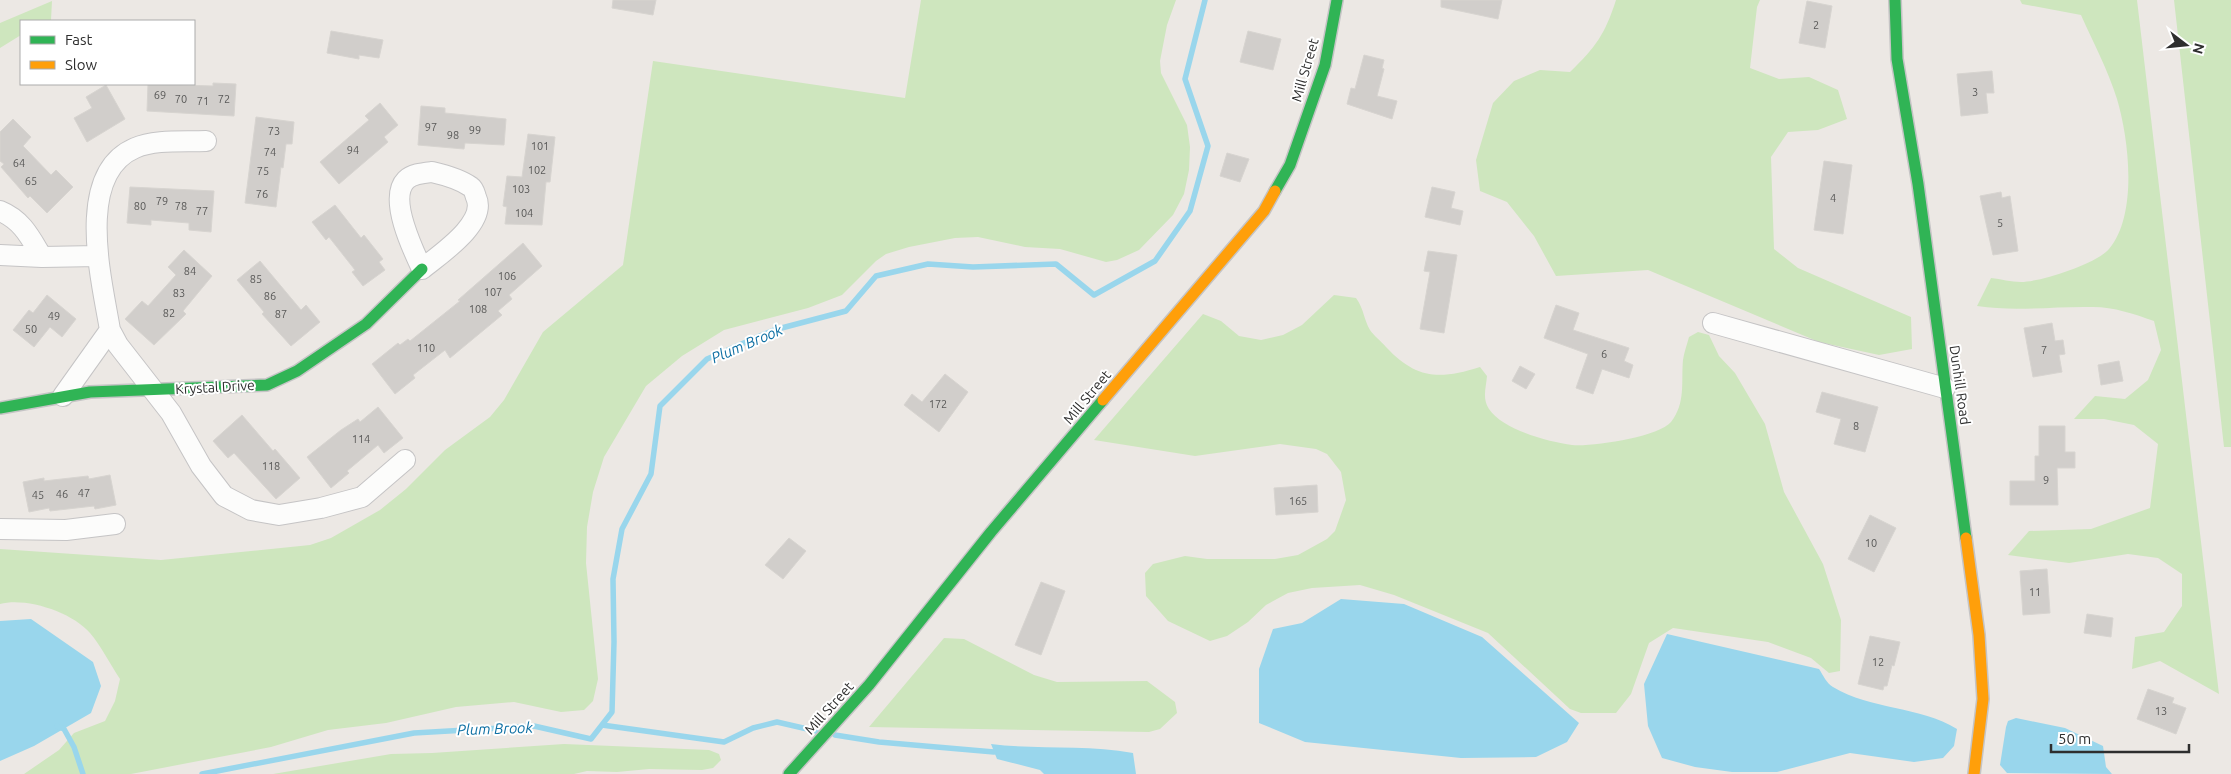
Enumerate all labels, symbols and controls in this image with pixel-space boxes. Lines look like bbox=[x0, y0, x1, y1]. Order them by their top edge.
house number: 2 bbox=[1813, 19, 1819, 31]
legend bbox=[20, 20, 195, 85]
north arrow bbox=[2161, 20, 2211, 70]
text: Fast bbox=[65, 31, 93, 48]
street label: Mill Street bbox=[1288, 36, 1322, 104]
text: N bbox=[2189, 41, 2208, 56]
text: Slow bbox=[65, 56, 98, 73]
house number: 3 bbox=[1972, 86, 1978, 98]
house number: 69 bbox=[154, 89, 166, 101]
house number: 70 bbox=[175, 93, 187, 105]
house number: 72 bbox=[218, 93, 230, 105]
house number: 71 bbox=[197, 95, 209, 107]
house number: 97 bbox=[425, 121, 437, 133]
house number: 99 bbox=[469, 124, 481, 136]
house number: 73 bbox=[268, 125, 280, 137]
house number: 98 bbox=[447, 129, 459, 141]
house number: 101 bbox=[531, 140, 549, 152]
house number: 94 bbox=[347, 144, 359, 156]
house number: 74 bbox=[264, 146, 276, 158]
house number: 64 bbox=[13, 157, 25, 169]
house number: 102 bbox=[528, 164, 546, 176]
house number: 75 bbox=[257, 165, 269, 177]
house number: 65 bbox=[25, 175, 37, 187]
house number: 103 bbox=[512, 183, 530, 195]
house number: 76 bbox=[256, 188, 268, 200]
house number: 4 bbox=[1830, 192, 1836, 204]
house number: 79 bbox=[156, 195, 168, 207]
house number: 80 bbox=[134, 200, 146, 212]
house number: 78 bbox=[175, 200, 187, 212]
house number: 77 bbox=[196, 205, 208, 217]
house number: 104 bbox=[515, 207, 533, 219]
house number: 5 bbox=[1997, 217, 2003, 229]
house number: 84 bbox=[184, 265, 196, 277]
house number: 106 bbox=[498, 270, 516, 282]
house number: 85 bbox=[250, 273, 262, 285]
house number: 107 bbox=[484, 286, 502, 298]
house number: 83 bbox=[173, 287, 185, 299]
house number: 86 bbox=[264, 290, 276, 302]
house number: 108 bbox=[469, 303, 487, 315]
house number: 82 bbox=[163, 307, 175, 319]
house number: 87 bbox=[275, 308, 287, 320]
house number: 49 bbox=[48, 310, 60, 322]
water label: Plum Brook bbox=[709, 321, 785, 366]
house number: 50 bbox=[25, 323, 37, 335]
house number: 110 bbox=[417, 342, 435, 354]
street label: Dunhill Road bbox=[1947, 344, 1973, 426]
house number: 7 bbox=[2041, 344, 2047, 356]
house number: 6 bbox=[1601, 348, 1607, 360]
street label: Mill Street bbox=[1060, 367, 1114, 427]
street label: Krystal Drive bbox=[175, 377, 255, 397]
house number: 172 bbox=[929, 398, 947, 410]
house number: 8 bbox=[1853, 420, 1859, 432]
house number: 114 bbox=[352, 433, 370, 445]
house number: 118 bbox=[262, 460, 280, 472]
house number: 9 bbox=[2043, 474, 2049, 486]
house number: 47 bbox=[78, 487, 90, 499]
house number: 46 bbox=[56, 488, 68, 500]
house number: 45 bbox=[32, 489, 44, 501]
house number: 165 bbox=[1289, 495, 1307, 507]
house number: 10 bbox=[1865, 537, 1877, 549]
house number: 11 bbox=[2029, 586, 2041, 598]
house number: 12 bbox=[1872, 656, 1884, 668]
street label: Mill Street bbox=[801, 678, 857, 738]
house number: 13 bbox=[2155, 705, 2167, 717]
water label: Plum Brook bbox=[457, 719, 534, 738]
scale bar bbox=[2051, 722, 2188, 754]
text: 50 m bbox=[2058, 730, 2091, 747]

